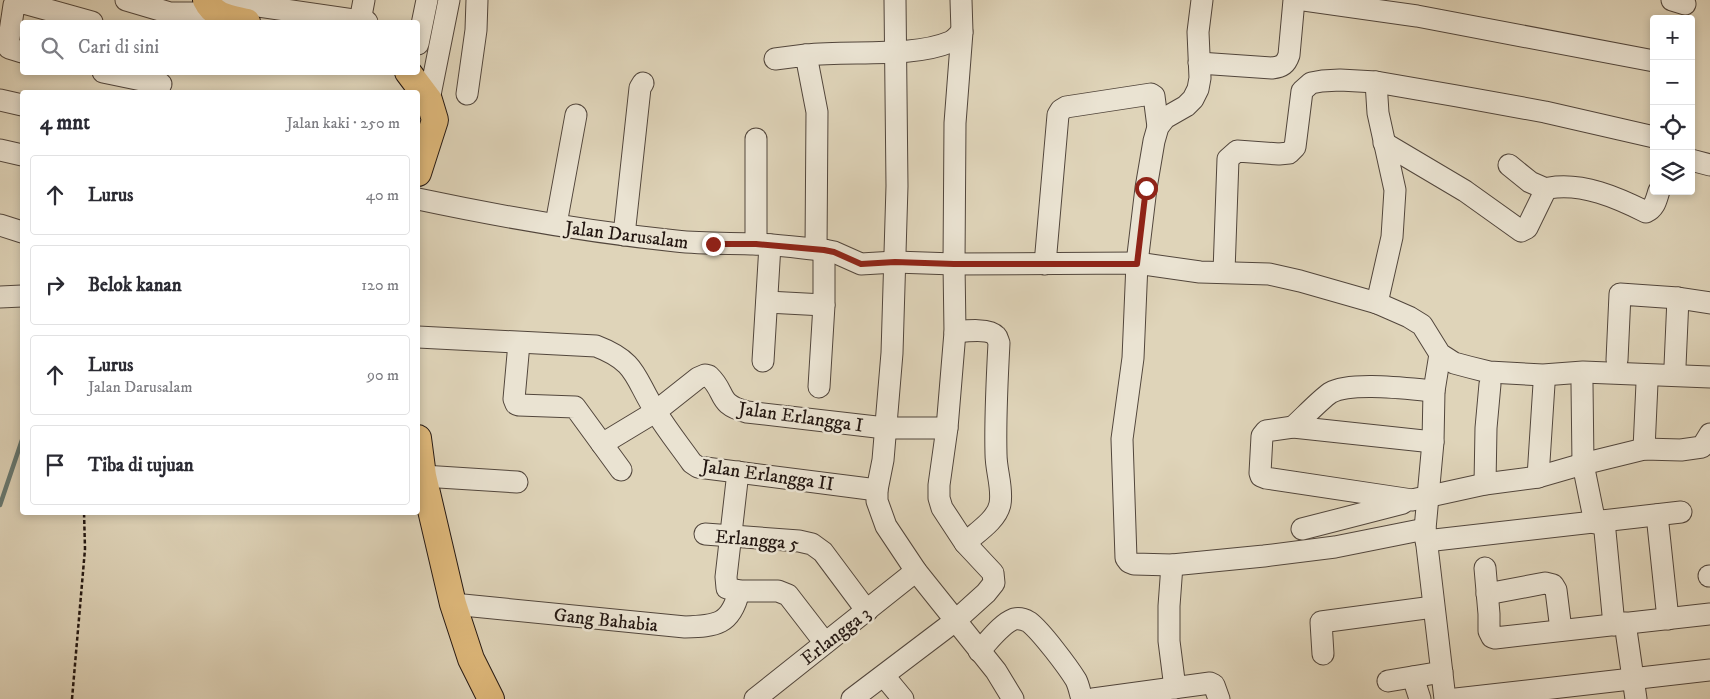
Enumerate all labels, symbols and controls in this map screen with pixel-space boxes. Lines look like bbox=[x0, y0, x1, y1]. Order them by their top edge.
map controls bbox=[1650, 15, 1695, 195]
button: + bbox=[1650, 15, 1695, 60]
search box bbox=[20, 20, 420, 75]
icon: search bbox=[38, 34, 66, 62]
text: Cari di sini bbox=[78, 36, 159, 59]
button: − bbox=[1650, 60, 1695, 105]
button: locate bbox=[1650, 105, 1695, 150]
text: 4 mnt bbox=[40, 110, 90, 136]
text: Jalan kaki · 250 m bbox=[286, 113, 400, 133]
button: layers bbox=[1650, 150, 1695, 195]
route start bbox=[1135, 177, 1158, 200]
icon: ahead bbox=[41, 181, 69, 209]
text: Lurus bbox=[88, 184, 133, 207]
text: 40 m bbox=[366, 185, 399, 205]
street label: Jalan Darusalam bbox=[562, 216, 690, 254]
route end bbox=[702, 233, 725, 256]
icon: right bbox=[41, 271, 69, 299]
text: Belok kanan bbox=[88, 274, 182, 297]
text: 120 m bbox=[361, 275, 399, 295]
text: Lurus bbox=[88, 354, 133, 377]
icon: ahead bbox=[41, 361, 69, 389]
text: 90 m bbox=[367, 365, 399, 385]
text: Jalan Darusalam bbox=[88, 377, 192, 397]
street label: Jalan Erlangga I bbox=[735, 397, 865, 438]
icon: arrive bbox=[41, 451, 69, 479]
text: Tiba di tujuan bbox=[88, 454, 194, 477]
street label: Jalan Erlangga II bbox=[698, 455, 836, 496]
street label: Erlangga 5 bbox=[714, 525, 800, 556]
street label: Erlangga 3 bbox=[797, 602, 875, 670]
street label: Gang Bahabia bbox=[553, 604, 659, 637]

